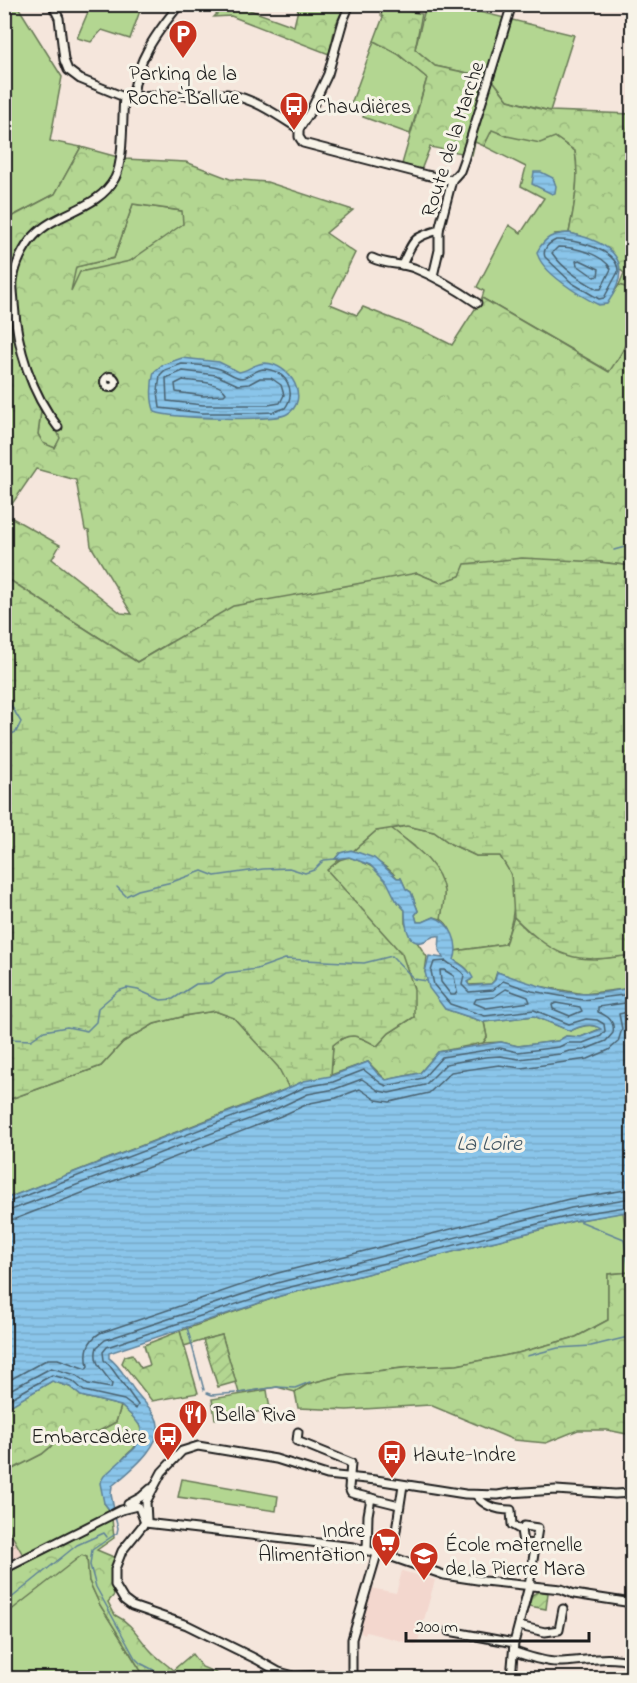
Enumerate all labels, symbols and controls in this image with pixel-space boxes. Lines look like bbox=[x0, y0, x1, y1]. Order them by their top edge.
parking icon: Parking de la Roche-Ballue bbox=[167, 18, 199, 60]
street label: Route de la Marche bbox=[415, 57, 493, 221]
place label: Parking de la Roche-Ballue bbox=[126, 60, 240, 114]
bus stop icon: Chaudières bbox=[278, 90, 310, 132]
place label: Chaudières bbox=[315, 93, 411, 123]
water label: La Loire bbox=[456, 1129, 523, 1161]
restaurant icon: Bella Riva bbox=[177, 1398, 209, 1440]
place label: Bella Riva bbox=[213, 1401, 296, 1431]
bus stop icon: Embarcadère bbox=[152, 1420, 184, 1462]
place label: Embarcadère bbox=[31, 1423, 148, 1453]
bus stop icon: Haute-Indre bbox=[376, 1438, 408, 1480]
place label: Haute-Indre bbox=[413, 1441, 516, 1471]
place label: Indre Alimentation bbox=[258, 1517, 366, 1571]
supermarket icon: Indre Alimentation bbox=[370, 1526, 402, 1568]
place label: École maternelle de la Pierre Mara bbox=[445, 1531, 585, 1585]
school or university icon: École maternelle de la Pierre Mara bbox=[408, 1540, 440, 1582]
scale bar bbox=[406, 1605, 589, 1643]
text: 200 m bbox=[415, 1615, 458, 1641]

